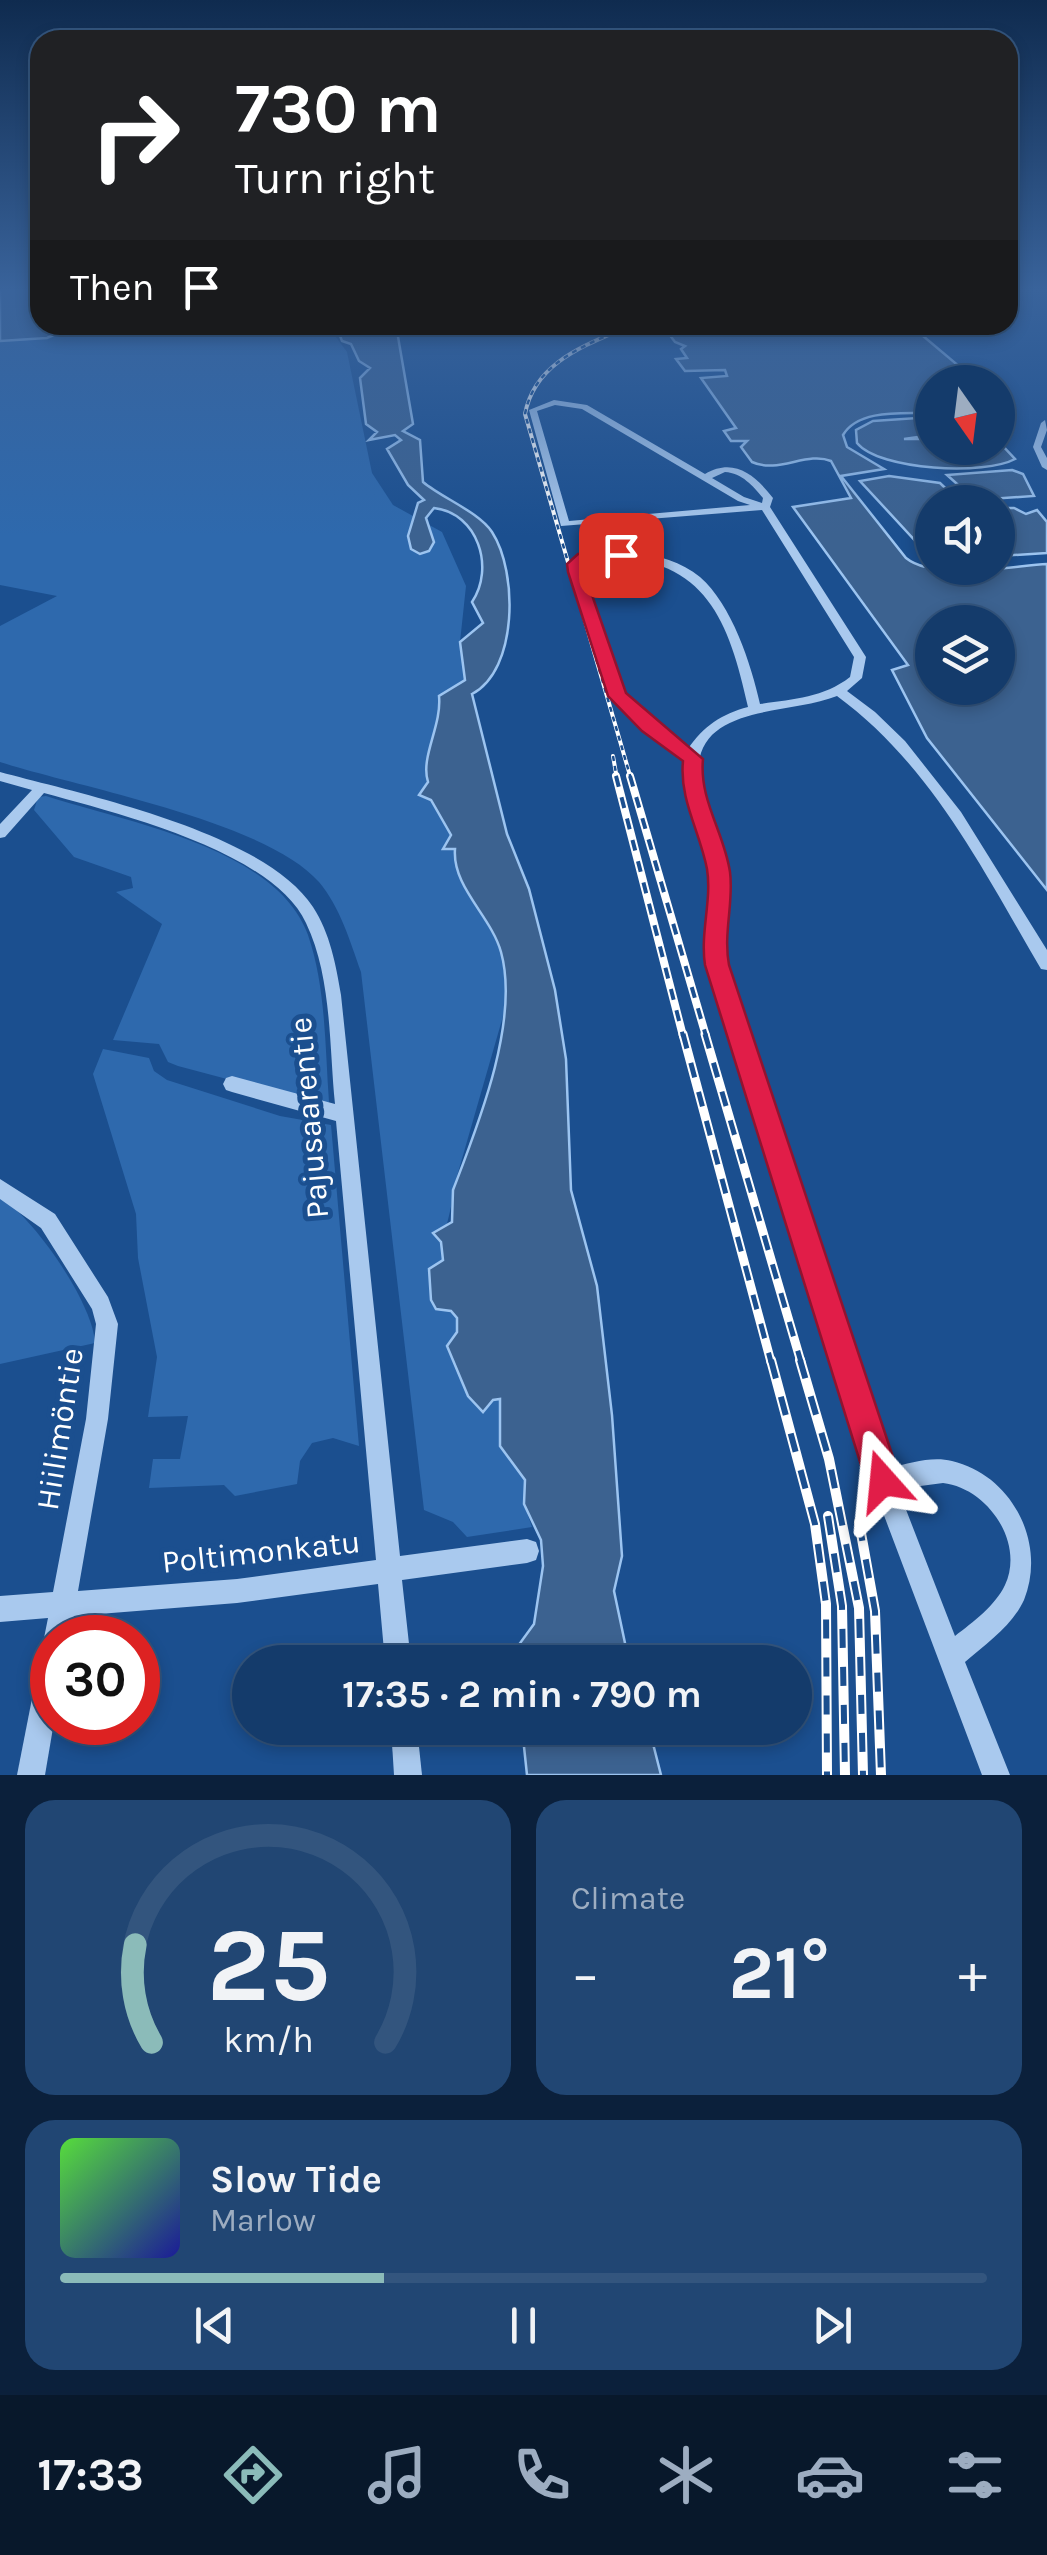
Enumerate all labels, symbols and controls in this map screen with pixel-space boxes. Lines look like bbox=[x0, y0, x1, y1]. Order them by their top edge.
text: 730 m bbox=[235, 68, 442, 150]
icon: right bbox=[70, 70, 200, 200]
text: Turn right bbox=[235, 152, 435, 204]
icon: arrive bbox=[174, 260, 229, 315]
text: Then bbox=[70, 265, 154, 310]
north arrow bbox=[915, 365, 1015, 465]
map controls bbox=[915, 365, 1015, 705]
button: sound bbox=[915, 485, 1015, 585]
pin bbox=[579, 513, 664, 598]
icon: arrive bbox=[594, 528, 649, 583]
button: layers bbox=[915, 605, 1015, 705]
street label: Pajusaarentie bbox=[282, 1016, 336, 1220]
street label: Hiilimöntie bbox=[29, 1345, 91, 1513]
position arrow bbox=[831, 1429, 935, 1533]
street label: Poltimonkatu bbox=[160, 1523, 362, 1581]
speed limit sign: 30 bbox=[30, 1615, 160, 1745]
text: 17:35 · 2 min · 790 m bbox=[342, 1672, 702, 1717]
text: Climate bbox=[571, 1880, 685, 1917]
text: 25 bbox=[206, 1905, 330, 2026]
text: 21° bbox=[728, 1929, 830, 2017]
text: − bbox=[571, 1942, 600, 2006]
text: + bbox=[958, 1942, 987, 2006]
text: km/h bbox=[223, 2019, 313, 2061]
text: Slow Tide bbox=[210, 2157, 382, 2202]
text: Marlow bbox=[210, 2202, 316, 2239]
icon: previous bbox=[187, 2298, 242, 2353]
icon: pause bbox=[496, 2298, 551, 2353]
icon: next bbox=[805, 2298, 860, 2353]
icon: directions bbox=[218, 2440, 288, 2510]
icon: music bbox=[362, 2440, 432, 2510]
icon: phone bbox=[507, 2440, 577, 2510]
icon: climate bbox=[651, 2440, 721, 2510]
icon: car bbox=[795, 2440, 865, 2510]
icon: filters bbox=[940, 2440, 1010, 2510]
text: 17:33 bbox=[37, 2449, 144, 2501]

